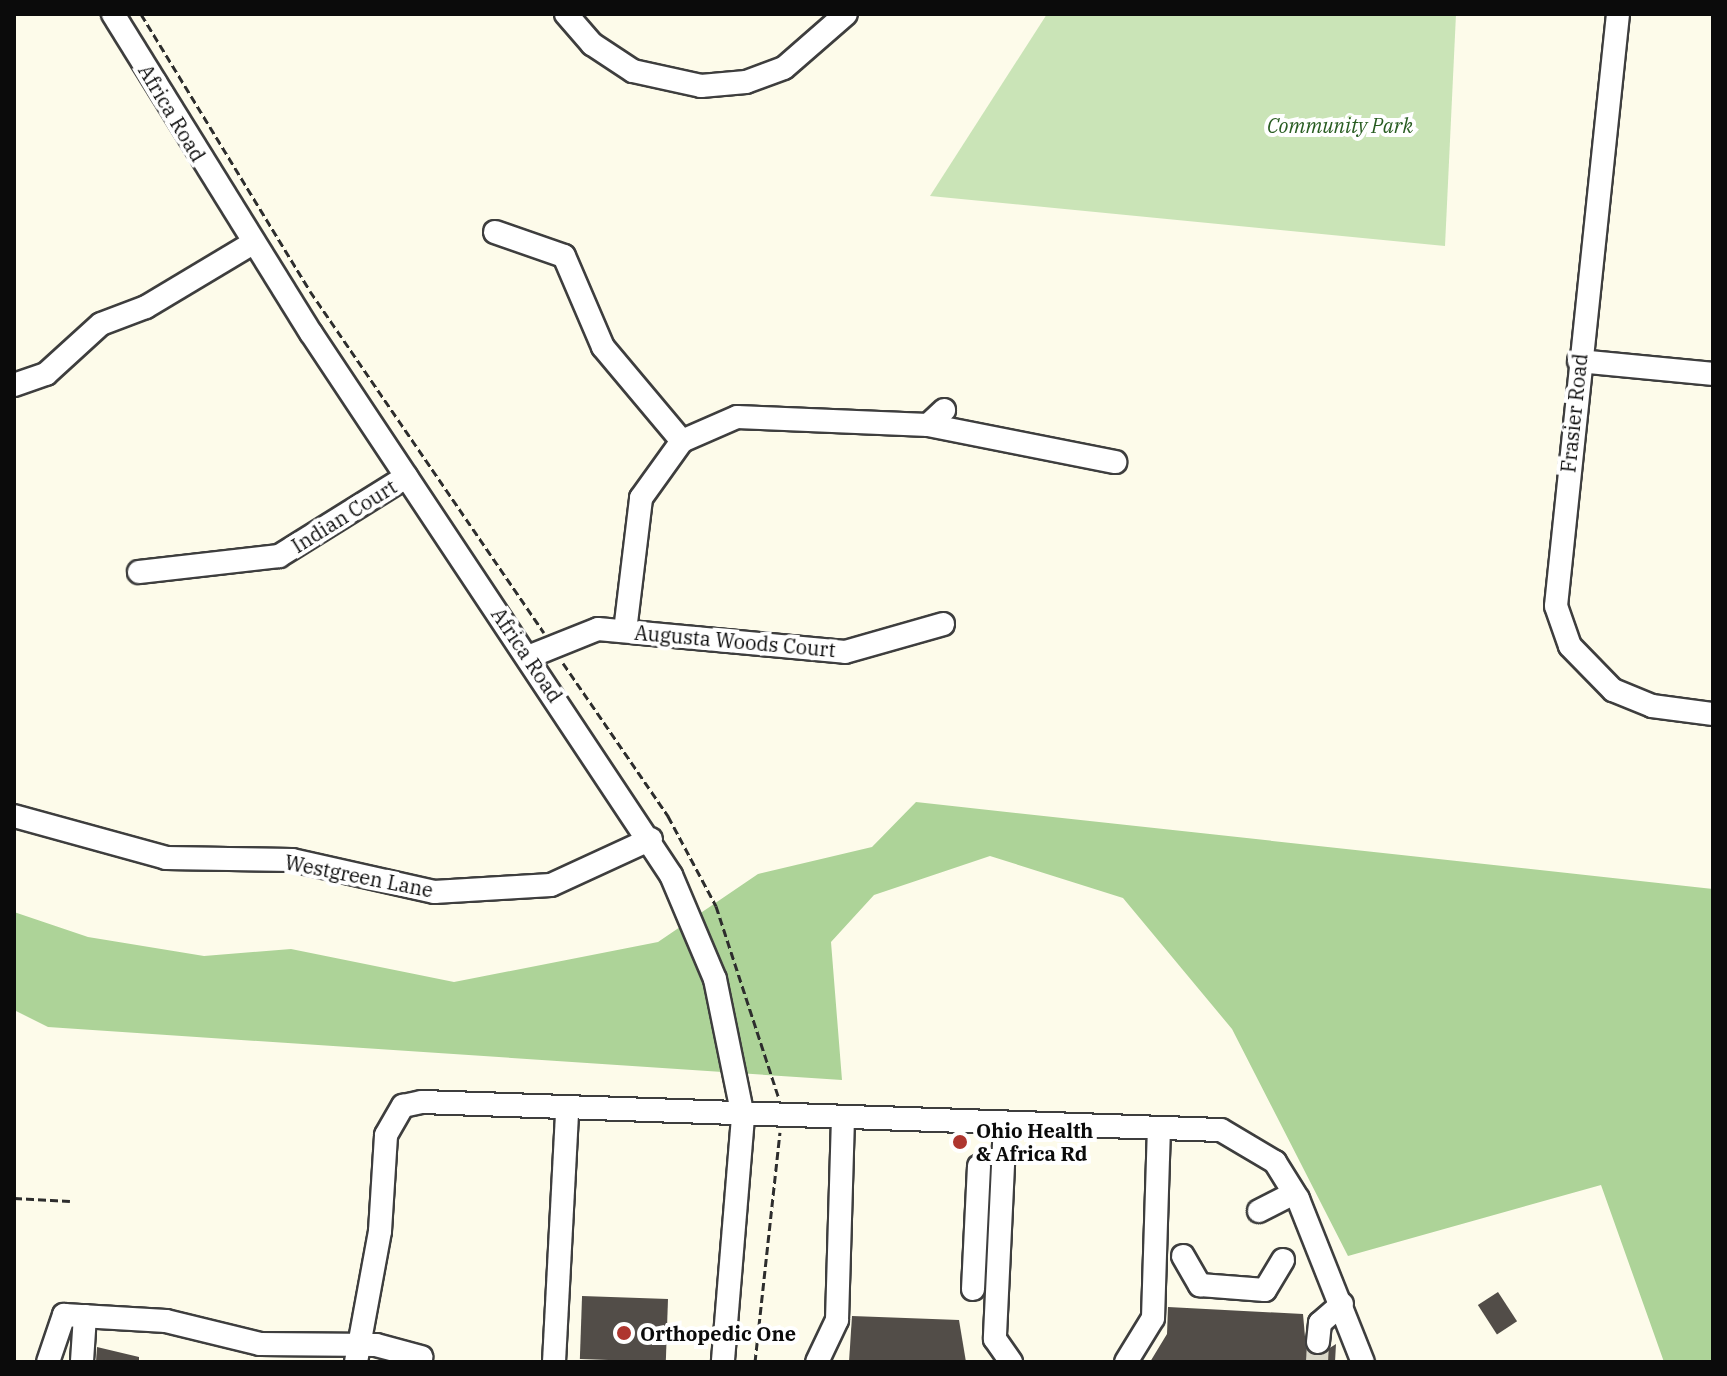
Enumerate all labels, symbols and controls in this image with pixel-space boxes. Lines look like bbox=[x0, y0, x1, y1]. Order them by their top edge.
street label: Africa Road bbox=[134, 60, 210, 166]
park label: Community Park bbox=[1267, 113, 1413, 137]
street label: Frasier Road bbox=[1556, 352, 1592, 474]
street label: Indian Court bbox=[287, 474, 401, 558]
street label: Africa Road bbox=[487, 603, 567, 707]
street label: Augusta Woods Court bbox=[633, 620, 837, 662]
street label: Westgreen Lane bbox=[283, 850, 435, 902]
place label: Ohio Health & Africa Rd bbox=[976, 1118, 1093, 1165]
marker: Ohio Health & Africa Rd bbox=[951, 1133, 969, 1151]
place label: Orthopedic One bbox=[640, 1321, 796, 1345]
marker: Orthopedic One bbox=[615, 1324, 633, 1342]

